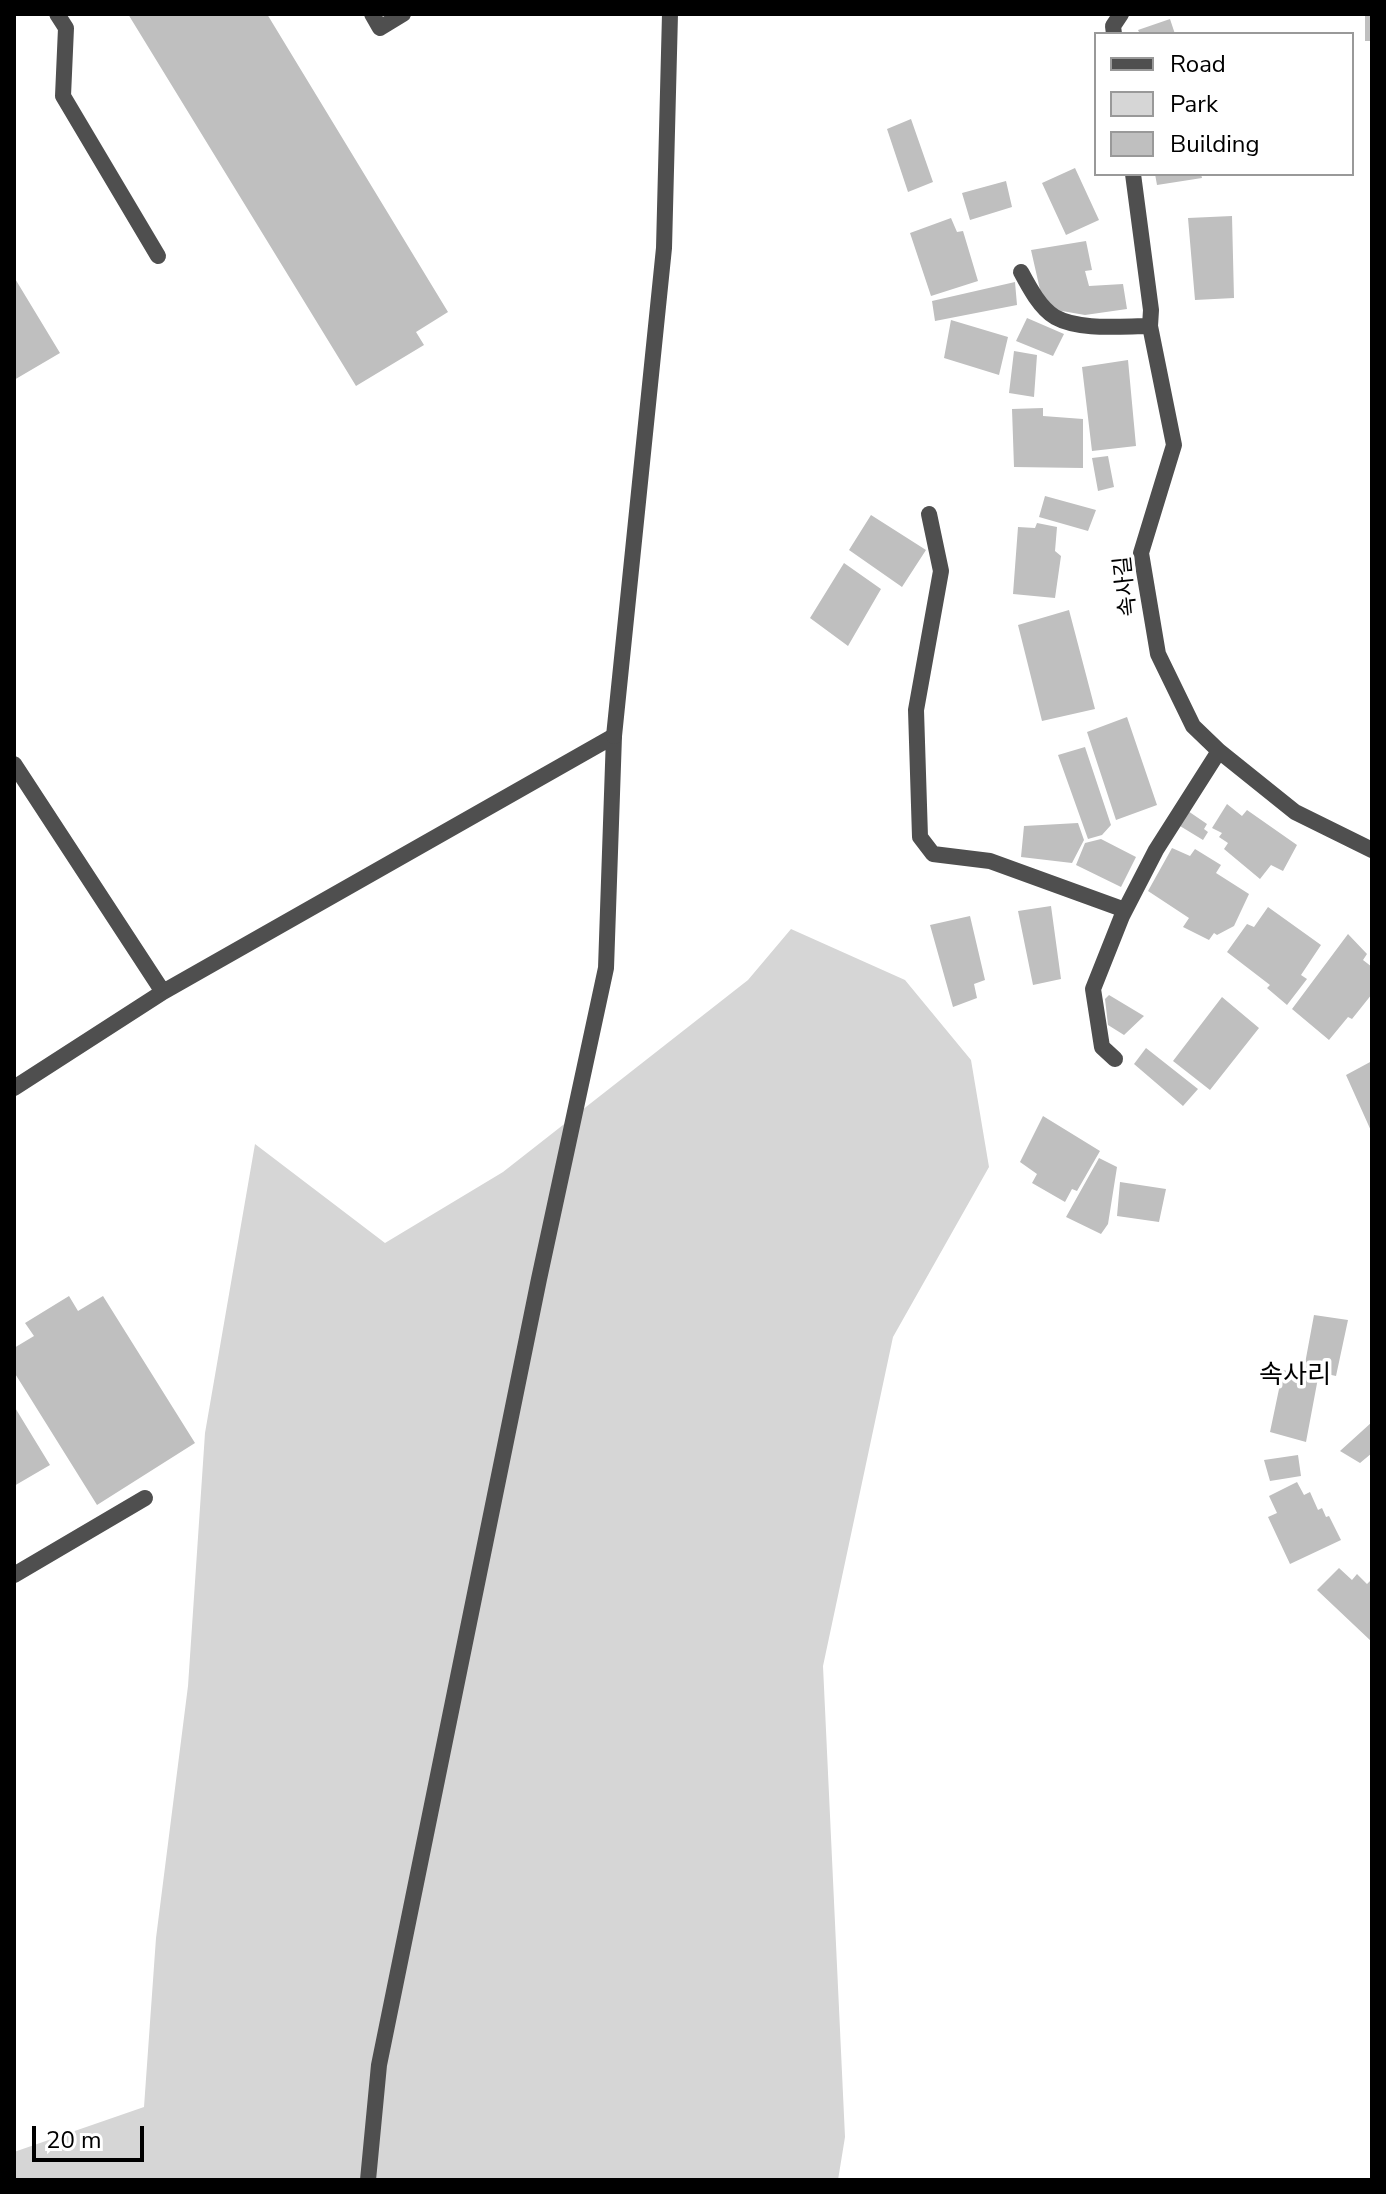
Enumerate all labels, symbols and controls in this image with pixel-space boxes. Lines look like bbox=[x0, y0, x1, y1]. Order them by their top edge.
legend bbox=[1094, 32, 1354, 176]
text: Road bbox=[1170, 48, 1226, 80]
text: Park bbox=[1170, 88, 1218, 120]
text: Building bbox=[1170, 128, 1260, 160]
street label: 속사길 bbox=[1111, 554, 1143, 618]
district label: 속사리 bbox=[1259, 1361, 1331, 1393]
scale bar bbox=[36, 2110, 148, 2160]
text: 20 m bbox=[46, 2124, 102, 2156]

